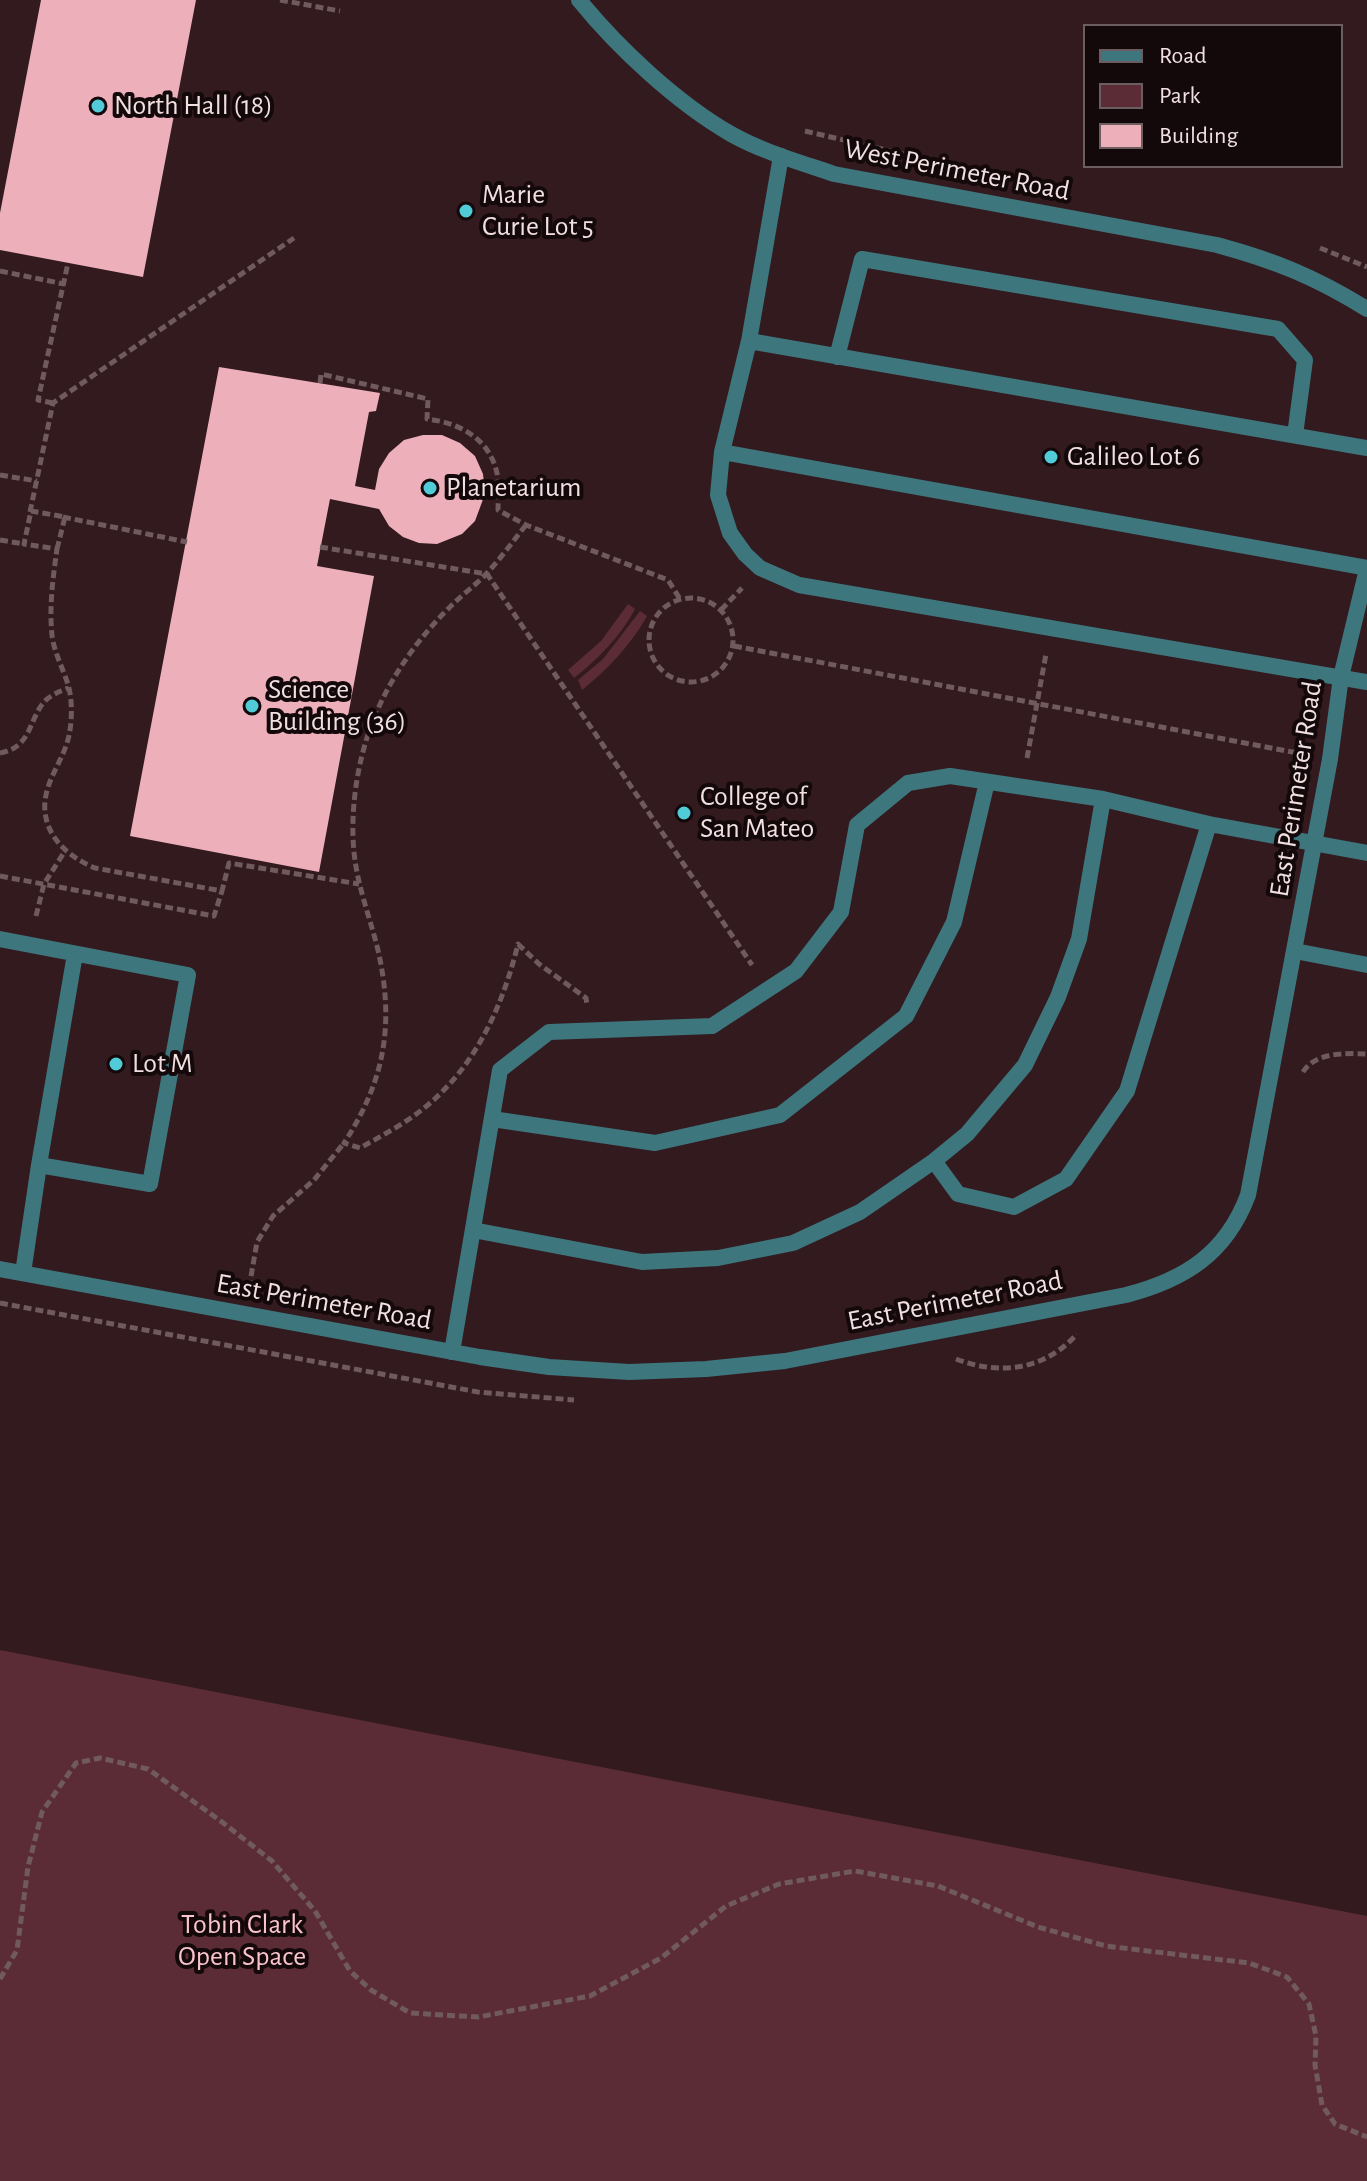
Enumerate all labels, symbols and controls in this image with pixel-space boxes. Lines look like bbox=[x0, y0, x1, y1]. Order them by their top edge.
legend bbox=[1083, 24, 1343, 168]
text: Road bbox=[1159, 44, 1207, 68]
text: Park bbox=[1159, 84, 1200, 108]
place label: North Hall (18) bbox=[114, 89, 273, 123]
marker: North Hall (18) bbox=[89, 97, 107, 115]
text: Building bbox=[1159, 124, 1238, 148]
street label: West Perimeter Road bbox=[841, 132, 1073, 208]
place label: Marie Curie Lot 5 bbox=[482, 178, 594, 244]
marker: Marie Curie Lot 5 bbox=[457, 202, 475, 220]
place label: Galileo Lot 6 bbox=[1067, 440, 1200, 474]
marker: Galileo Lot 6 bbox=[1042, 448, 1060, 466]
place label: Planetarium bbox=[446, 471, 581, 505]
marker: Planetarium bbox=[421, 479, 439, 497]
place label: Science Building (36) bbox=[268, 673, 406, 739]
street label: East Perimeter Road bbox=[1262, 679, 1330, 899]
marker: Science Building (36) bbox=[243, 697, 261, 715]
place label: College of San Mateo bbox=[700, 780, 814, 846]
marker: College of San Mateo bbox=[675, 804, 693, 822]
place label: Lot M bbox=[132, 1047, 193, 1081]
marker: Lot M bbox=[107, 1055, 125, 1073]
street label: East Perimeter Road bbox=[845, 1264, 1065, 1338]
street label: East Perimeter Road bbox=[214, 1267, 434, 1337]
park label: Tobin Clark Open Space bbox=[178, 1908, 306, 1974]

